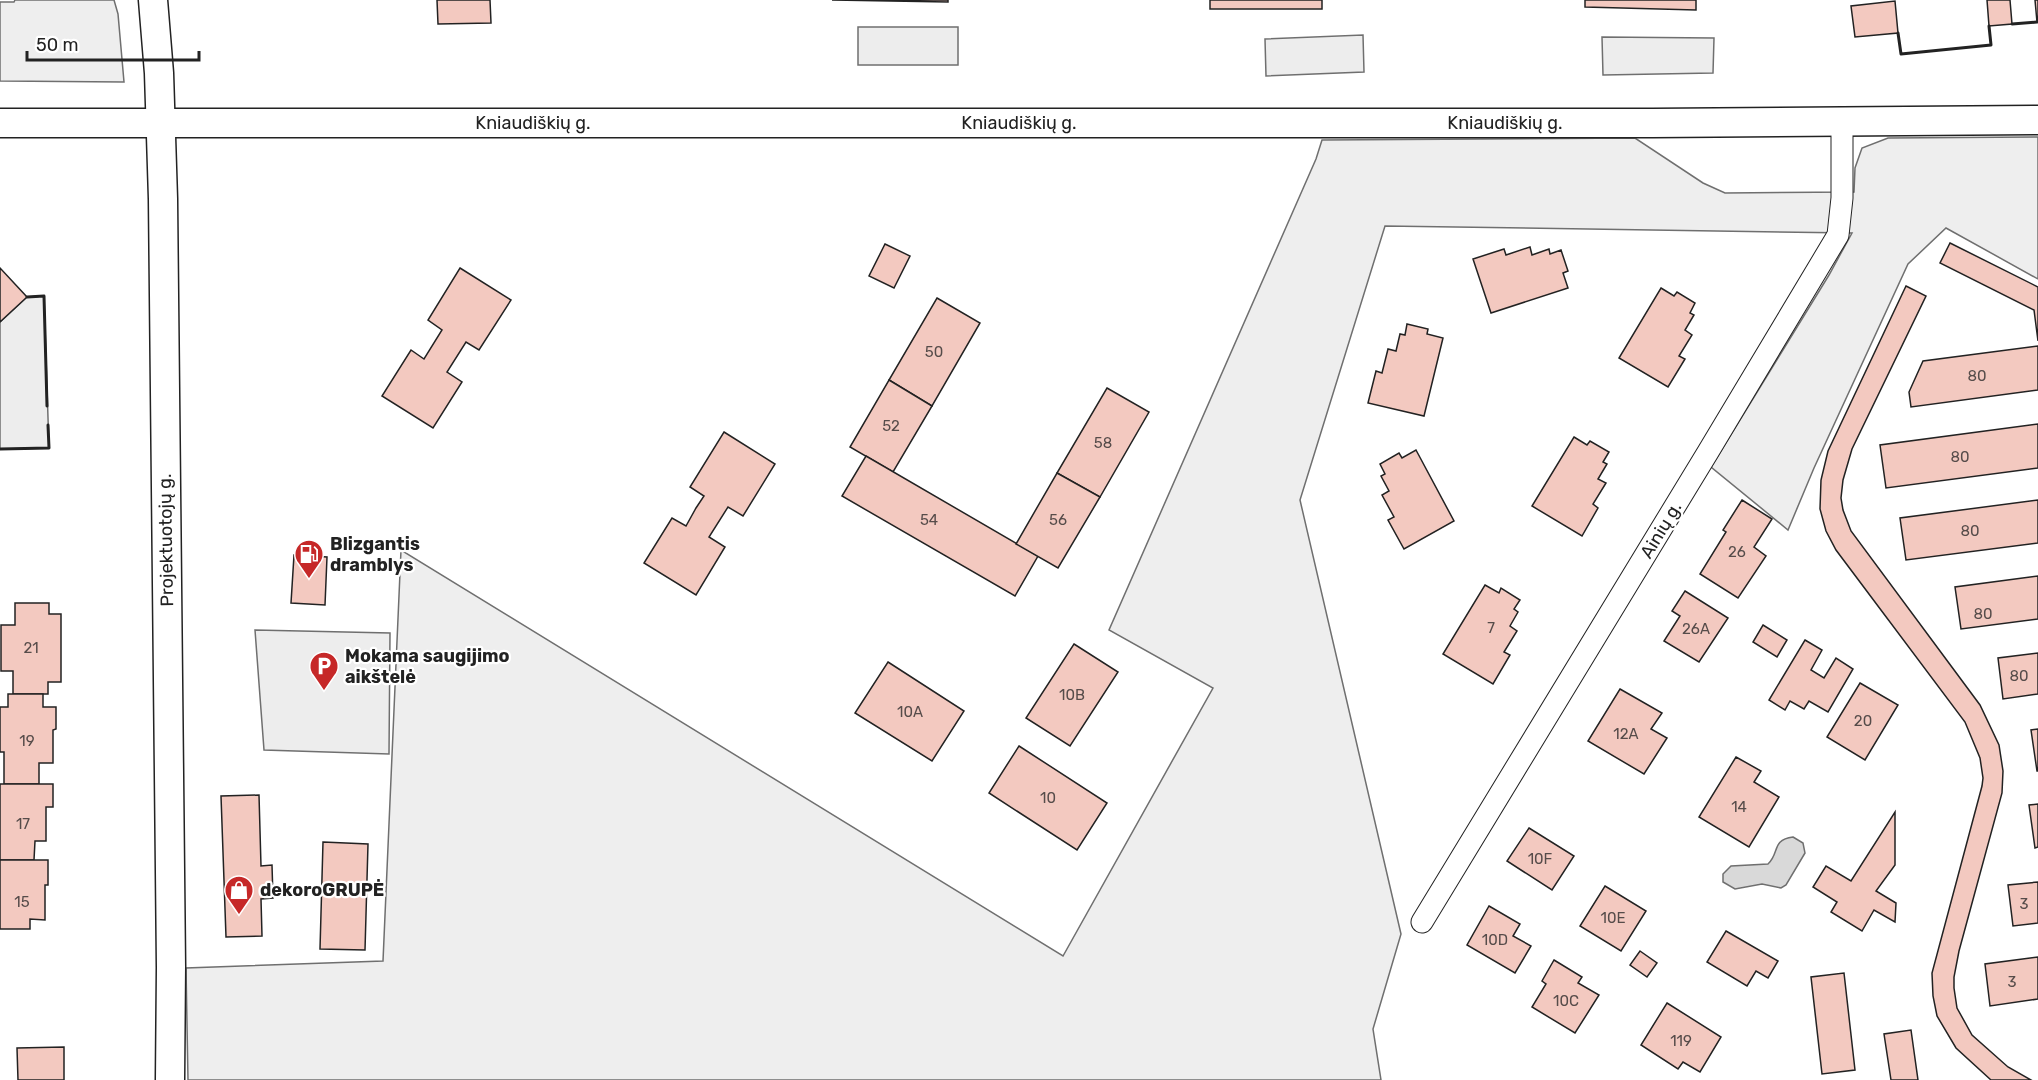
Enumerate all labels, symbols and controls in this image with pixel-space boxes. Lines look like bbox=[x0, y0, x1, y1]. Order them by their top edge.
scale bar bbox=[27, 24, 200, 62]
text: 50 m bbox=[36, 34, 79, 56]
street label: Kniaudiškių g. bbox=[475, 112, 591, 134]
street label: Kniaudiškių g. bbox=[961, 112, 1077, 134]
street label: Kniaudiškių g. bbox=[1447, 112, 1563, 134]
house number: 50 bbox=[925, 343, 943, 361]
house number: 80 bbox=[1967, 367, 1987, 385]
house number: 52 bbox=[882, 417, 900, 435]
house number: 58 bbox=[1094, 434, 1112, 452]
house number: 80 bbox=[1950, 448, 1970, 466]
street label: Projektuotojų g. bbox=[154, 473, 178, 607]
street label: Ainių g. bbox=[1636, 498, 1686, 562]
house number: 54 bbox=[920, 511, 938, 529]
house number: 56 bbox=[1049, 511, 1067, 529]
house number: 80 bbox=[1960, 522, 1980, 540]
place label: Blizgantis dramblys bbox=[330, 533, 420, 576]
fuel station icon: Blizgantis dramblys bbox=[293, 538, 325, 580]
house number: 26 bbox=[1728, 543, 1746, 561]
house number: 80 bbox=[1973, 605, 1993, 623]
house number: 7 bbox=[1487, 619, 1495, 637]
house number: 26A bbox=[1682, 620, 1710, 638]
house number: 21 bbox=[23, 639, 39, 657]
place label: Mokama saugijimo aikštelė bbox=[345, 645, 510, 688]
parking icon: Mokama saugijimo aikštelė bbox=[308, 650, 340, 692]
house number: 80 bbox=[2009, 667, 2029, 685]
house number: 10B bbox=[1059, 686, 1085, 704]
house number: 10A bbox=[897, 703, 923, 721]
house number: 20 bbox=[1854, 712, 1872, 730]
house number: 12A bbox=[1613, 725, 1639, 743]
house number: 19 bbox=[19, 732, 35, 750]
house number: 10 bbox=[1040, 789, 1056, 807]
house number: 14 bbox=[1731, 798, 1747, 816]
house number: 17 bbox=[16, 815, 30, 833]
house number: 10F bbox=[1528, 850, 1553, 868]
shop icon: dekoroGRUPĖ bbox=[223, 874, 255, 916]
place label: dekoroGRUPĖ bbox=[260, 879, 384, 901]
house number: 15 bbox=[14, 893, 30, 911]
house number: 3 bbox=[2019, 895, 2029, 913]
house number: 10E bbox=[1600, 909, 1626, 927]
house number: 10D bbox=[1482, 931, 1508, 949]
house number: 3 bbox=[2007, 973, 2017, 991]
house number: 10C bbox=[1553, 992, 1579, 1010]
house number: 119 bbox=[1670, 1032, 1692, 1050]

